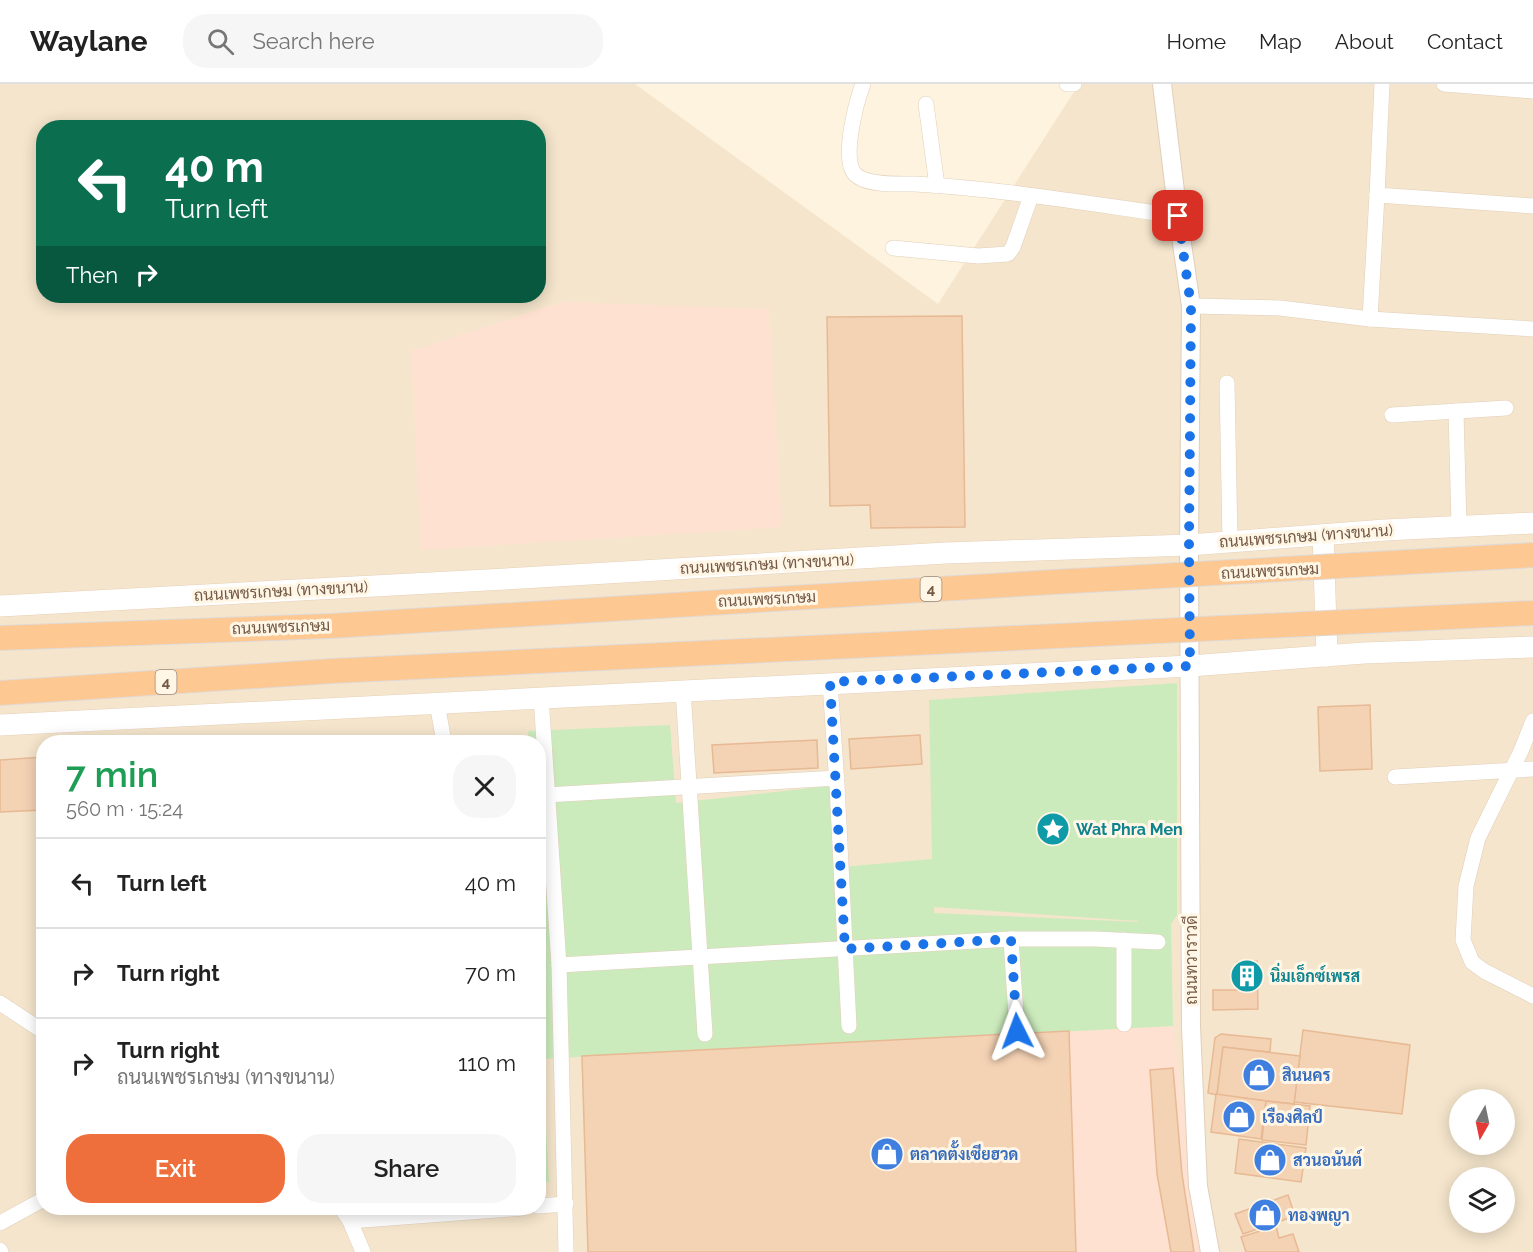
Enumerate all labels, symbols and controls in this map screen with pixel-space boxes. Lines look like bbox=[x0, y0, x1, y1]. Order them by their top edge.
search box bbox=[183, 14, 603, 68]
text: Waylane bbox=[30, 25, 147, 58]
icon: search bbox=[204, 25, 237, 58]
text: Search here bbox=[252, 28, 375, 54]
text: Home bbox=[1167, 29, 1226, 54]
text: Map bbox=[1259, 29, 1302, 54]
text: About bbox=[1335, 29, 1394, 54]
text: Contact bbox=[1427, 29, 1503, 54]
text: 40 m bbox=[165, 143, 264, 192]
icon: left bbox=[66, 144, 144, 222]
pin bbox=[1152, 190, 1203, 241]
text: Turn left bbox=[165, 193, 268, 224]
icon: arrive bbox=[1161, 199, 1194, 232]
icon: right bbox=[130, 258, 163, 291]
text: Then bbox=[66, 262, 118, 288]
street label: ถนนเพชรเกษม (ทางขนาน) bbox=[1218, 520, 1394, 552]
street label: ถนนเพชรเกษม (ทางขนาน) bbox=[679, 550, 855, 578]
street label: ถนนเพชรเกษม bbox=[1220, 559, 1320, 583]
street label: ถนนเพชรเกษม (ทางขนาน) bbox=[193, 577, 369, 605]
road number: 4 bbox=[920, 577, 942, 601]
street label: ถนนเพชรเกษม bbox=[717, 587, 817, 611]
street label: ถนนเพชรเกษม bbox=[231, 616, 331, 638]
road number: 4 bbox=[156, 670, 176, 694]
text: 7 min bbox=[66, 753, 158, 795]
button: close bbox=[453, 755, 516, 818]
text: 560 m · 15:24 bbox=[66, 797, 183, 821]
place icon: Wat Phra Men bbox=[1035, 811, 1071, 847]
place label: Wat Phra Men bbox=[1076, 820, 1183, 839]
icon: left bbox=[66, 867, 99, 900]
text: Turn left bbox=[117, 870, 207, 896]
text: 40 m bbox=[465, 870, 516, 896]
street label: ถนนทวาราวดี bbox=[1180, 915, 1201, 1005]
icon: right bbox=[66, 957, 99, 990]
building icon: นิ่มเอ็กซ์เพรส bbox=[1229, 958, 1265, 994]
text: Turn right bbox=[117, 960, 220, 986]
text: 70 m bbox=[465, 960, 516, 986]
place label: นิ่มเอ็กซ์เพรส bbox=[1270, 962, 1361, 986]
position arrow bbox=[985, 999, 1049, 1063]
text: Turn right bbox=[117, 1037, 220, 1063]
icon: right bbox=[66, 1047, 99, 1080]
text: 110 m bbox=[458, 1050, 516, 1076]
shop icon: สินนคร bbox=[1241, 1057, 1277, 1093]
text: ถนนเพชรเกษม (ทางขนาน) bbox=[117, 1065, 335, 1089]
place label: สินนคร bbox=[1282, 1065, 1330, 1085]
north arrow bbox=[1449, 1089, 1515, 1155]
map controls bbox=[1449, 1089, 1515, 1233]
shop icon: เรืองศิลป์ bbox=[1221, 1099, 1257, 1135]
place label: เรืองศิลป์ bbox=[1262, 1107, 1323, 1127]
button: Exit bbox=[66, 1134, 285, 1203]
button: Share bbox=[297, 1134, 516, 1203]
shop icon: ตลาดตั้งเซียฮวด bbox=[869, 1136, 905, 1172]
place label: ตลาดตั้งเซียฮวด bbox=[910, 1140, 1018, 1164]
shop icon: สวนอนันต์ bbox=[1252, 1142, 1288, 1178]
place label: สวนอนันต์ bbox=[1293, 1149, 1363, 1170]
button: layers bbox=[1449, 1167, 1515, 1233]
shop icon: ทองพญา bbox=[1247, 1197, 1283, 1233]
place label: ทองพญา bbox=[1288, 1206, 1350, 1226]

